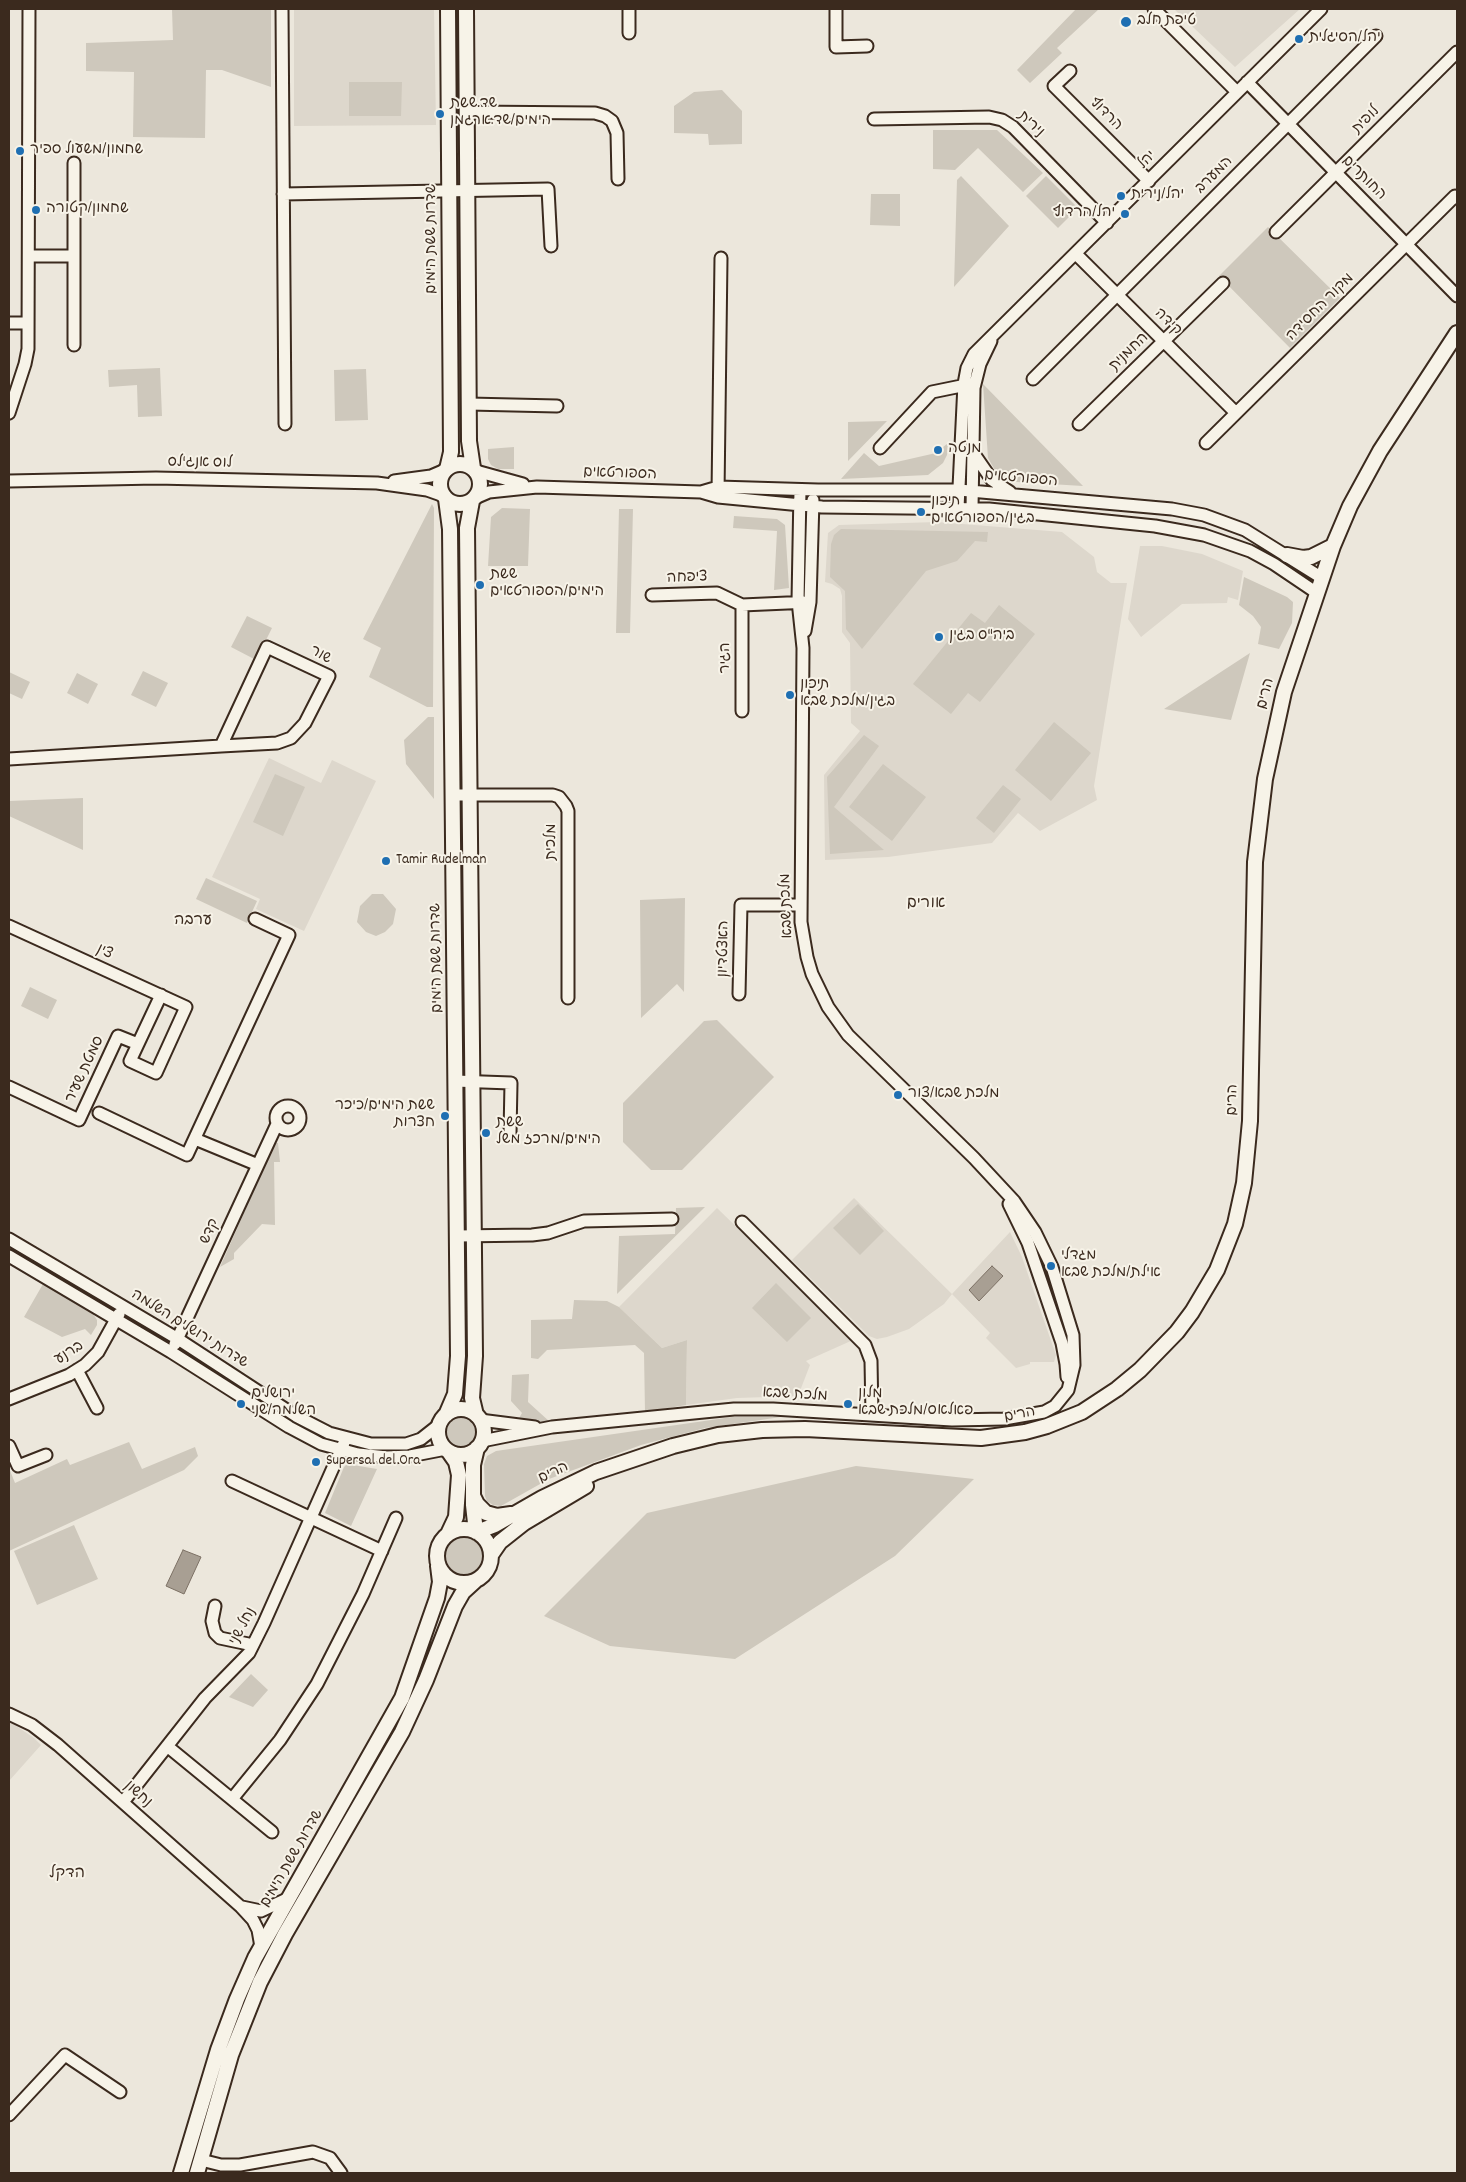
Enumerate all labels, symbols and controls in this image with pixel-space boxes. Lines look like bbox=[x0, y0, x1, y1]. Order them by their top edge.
place label: טיפת חלב bbox=[1137, 13, 1196, 31]
marker: טיפת חלב bbox=[1119, 15, 1133, 29]
place label: יהל/הסיגלית bbox=[1309, 30, 1381, 48]
marker: יהל/הסיגלית bbox=[1293, 33, 1305, 45]
street label: הרדוף bbox=[1085, 95, 1125, 135]
place label: שד.ששת הימים/שד.ארגמן bbox=[450, 96, 551, 131]
street label: לופית bbox=[1349, 103, 1385, 139]
marker: שד.ששת הימים/שד.ארגמן bbox=[434, 108, 446, 120]
street label: נירית bbox=[1013, 108, 1047, 142]
place label: שחמון/משעול ספיר bbox=[30, 142, 143, 160]
marker: שחמון/משעול ספיר bbox=[14, 145, 26, 157]
street label: יהל bbox=[1135, 148, 1161, 174]
street label: המערב bbox=[1192, 153, 1238, 199]
street label: החותרים bbox=[1337, 153, 1389, 205]
street label: שדרות ששת הימים bbox=[424, 184, 442, 294]
place label: יהל/נירית bbox=[1131, 187, 1184, 205]
marker: יהל/נירית bbox=[1115, 190, 1127, 202]
place label: שחמון/קטורה bbox=[46, 201, 129, 219]
marker: שחמון/קטורה bbox=[30, 204, 42, 216]
place label: יהל/הרדוף bbox=[1053, 205, 1115, 223]
marker: יהל/הרדוף bbox=[1119, 208, 1131, 220]
street label: מקור החסידה bbox=[1283, 270, 1359, 346]
street label: קידה bbox=[1150, 306, 1184, 340]
street label: החמנית bbox=[1107, 330, 1153, 376]
place label: מנטה bbox=[948, 441, 981, 459]
marker: מנטה bbox=[932, 444, 944, 456]
street label: לוס אנג'לס bbox=[167, 454, 233, 474]
street label: הספורטאים bbox=[583, 465, 657, 485]
street label: הספורטאים bbox=[983, 468, 1059, 492]
place label: תיכון בגין/הספורטאים bbox=[931, 494, 1035, 529]
marker: תיכון בגין/הספורטאים bbox=[915, 506, 927, 518]
place label: ששת הימים/הספורטאים bbox=[490, 567, 604, 602]
street label: ציפחה bbox=[666, 569, 708, 589]
marker: ששת הימים/הספורטאים bbox=[474, 579, 486, 591]
place label: ביה"ס בגין bbox=[949, 628, 1014, 646]
marker: ביה"ס בגין bbox=[933, 631, 945, 643]
street label: שור bbox=[306, 643, 334, 669]
street label: הגיר bbox=[718, 643, 736, 673]
place label: תיכון בגין/מלכת שבא bbox=[800, 677, 895, 712]
street label: הרים bbox=[1254, 677, 1280, 711]
marker: תיכון בגין/מלכת שבא bbox=[784, 689, 796, 701]
street label: מלכית bbox=[544, 824, 562, 860]
place label: Tamir Rudelman bbox=[396, 852, 486, 870]
marker: Tamir Rudelman bbox=[380, 855, 392, 867]
street label: מלכת שבא bbox=[778, 873, 798, 939]
district label: אורים bbox=[907, 895, 945, 915]
street label: שדרות ששת הימים bbox=[428, 903, 448, 1013]
district label: ערבה bbox=[174, 912, 212, 932]
street label: האצטדיון bbox=[716, 920, 734, 978]
street label: צין bbox=[93, 941, 115, 965]
street label: סמטת שעיר bbox=[63, 1034, 109, 1106]
street label: הרים bbox=[1225, 1084, 1243, 1116]
place label: מלכת שבא/צור bbox=[908, 1086, 999, 1104]
marker: מלכת שבא/צור bbox=[892, 1089, 904, 1101]
place label: ששת הימים/כיכר חצרות bbox=[335, 1098, 435, 1133]
marker: ששת הימים/כיכר חצרות bbox=[439, 1110, 451, 1122]
place label: ששת הימים/מרכז משל bbox=[496, 1115, 601, 1150]
marker: ששת הימים/מרכז משל bbox=[480, 1127, 492, 1139]
street label: קדש bbox=[197, 1216, 225, 1248]
place label: מגדלי אילת/מלכת שבא bbox=[1061, 1248, 1161, 1283]
marker: מגדלי אילת/מלכת שבא bbox=[1045, 1260, 1057, 1272]
street label: שדרות ירושלים השלמה bbox=[127, 1287, 251, 1373]
street label: ברנע bbox=[52, 1338, 88, 1370]
street label: מלכת שבא bbox=[762, 1385, 828, 1407]
place label: ירושלים השלמה/שני bbox=[251, 1386, 316, 1421]
place label: מלון פאלאס/מלכת שבא bbox=[858, 1386, 973, 1421]
marker: ירושלים השלמה/שני bbox=[235, 1398, 247, 1410]
marker: מלון פאלאס/מלכת שבא bbox=[842, 1398, 854, 1410]
street label: הרים bbox=[1003, 1404, 1037, 1428]
place label: Supersal del Ora bbox=[326, 1453, 420, 1471]
marker: Supersal del Ora bbox=[310, 1456, 322, 1468]
street label: הרים bbox=[536, 1459, 572, 1489]
street label: נחל שני bbox=[227, 1605, 261, 1649]
street label: נחשון bbox=[119, 1778, 155, 1812]
street label: שדרות ששת הימים bbox=[258, 1807, 328, 1911]
district label: הדקל bbox=[49, 1865, 85, 1885]

